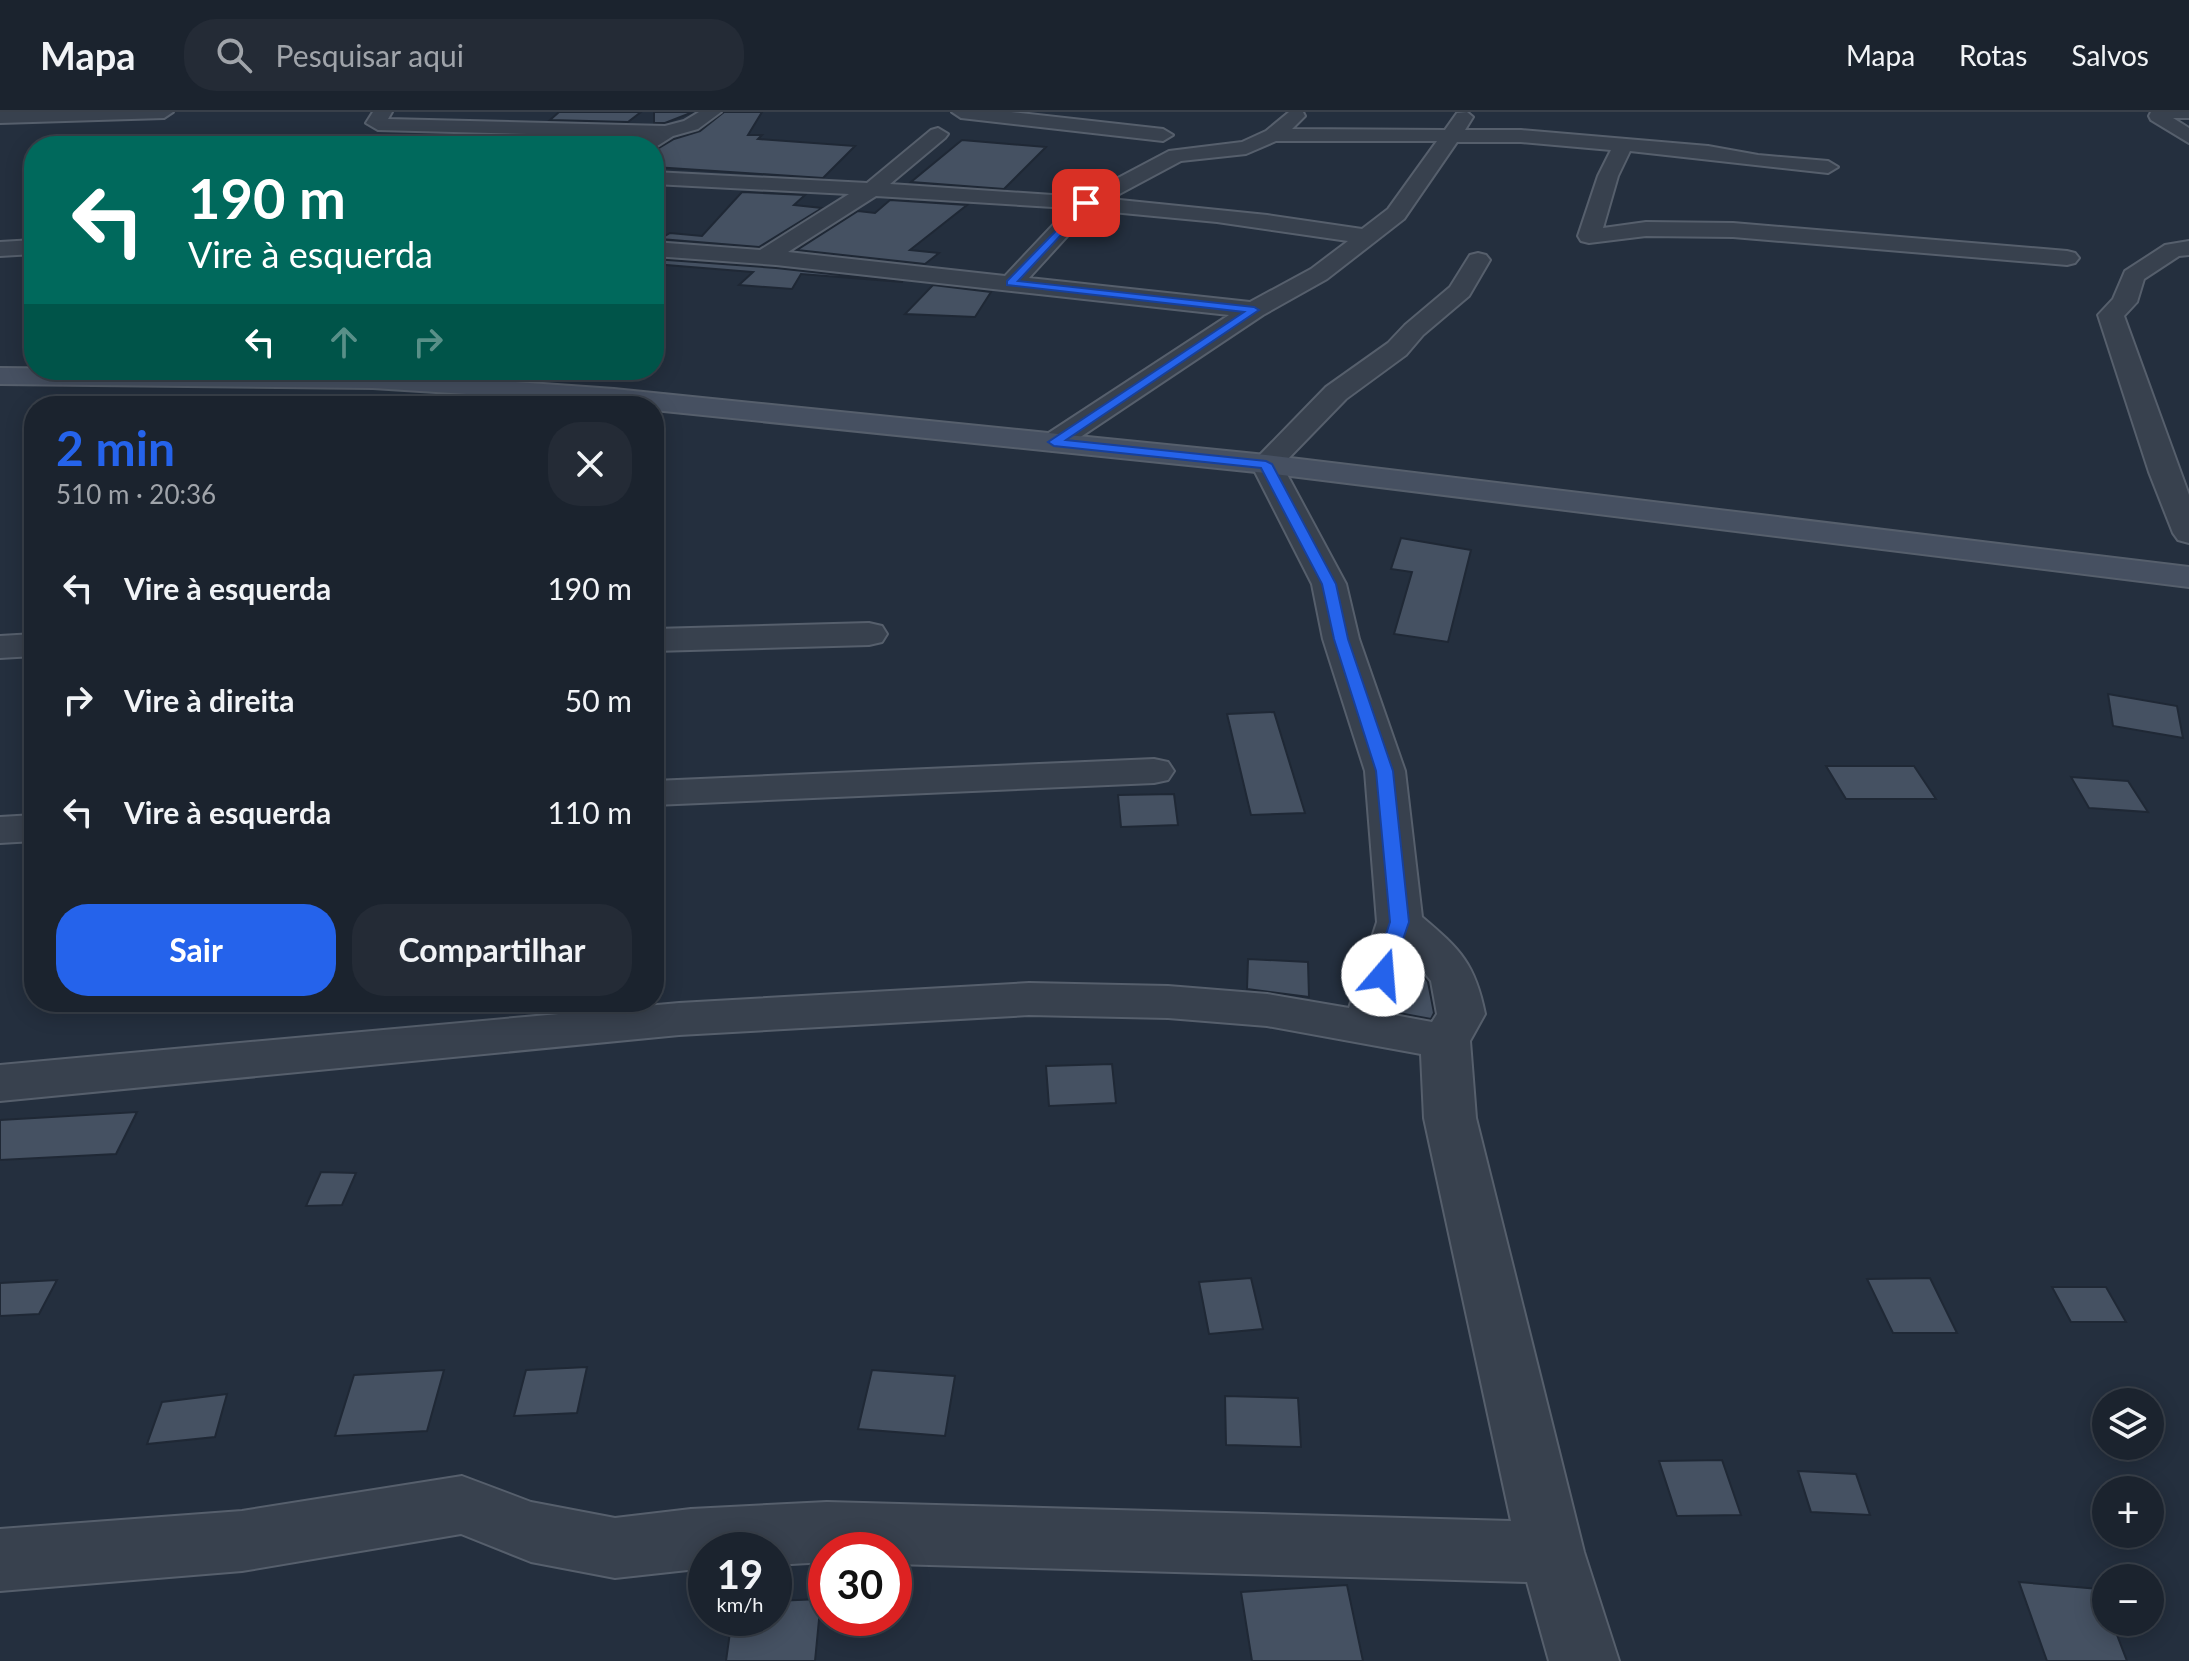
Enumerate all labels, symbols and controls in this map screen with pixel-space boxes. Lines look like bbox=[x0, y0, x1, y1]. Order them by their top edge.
search box bbox=[184, 19, 744, 91]
text: Mapa bbox=[40, 32, 136, 78]
icon: search bbox=[212, 33, 256, 77]
text: Pesquisar aqui bbox=[276, 37, 464, 73]
text: Mapa bbox=[1846, 38, 1915, 72]
text: Rotas bbox=[1959, 38, 2027, 72]
text: Salvos bbox=[2071, 38, 2149, 72]
text: 190 m bbox=[188, 164, 346, 231]
icon: left bbox=[56, 168, 160, 272]
pin bbox=[1052, 169, 1120, 237]
icon: arrive bbox=[1064, 181, 1108, 225]
text: Vire à esquerda bbox=[188, 232, 433, 276]
icon: left bbox=[238, 320, 282, 364]
icon: ahead bbox=[322, 320, 366, 364]
icon: right bbox=[406, 320, 450, 364]
text: 2 min bbox=[56, 419, 175, 476]
button: close bbox=[548, 422, 632, 506]
text: 510 m · 20:36 bbox=[56, 478, 216, 510]
icon: left bbox=[56, 566, 100, 610]
text: Vire à esquerda bbox=[124, 570, 331, 606]
text: 190 m bbox=[547, 570, 632, 606]
icon: right bbox=[56, 678, 100, 722]
text: Vire à direita bbox=[124, 682, 294, 718]
text: 50 m bbox=[565, 682, 632, 718]
icon: left bbox=[56, 790, 100, 834]
text: Vire à esquerda bbox=[124, 794, 331, 830]
text: 110 m bbox=[547, 794, 632, 830]
button: Sair bbox=[56, 904, 336, 996]
button: Compartilhar bbox=[352, 904, 632, 996]
position arrow bbox=[1341, 933, 1425, 1017]
map controls bbox=[2092, 1388, 2164, 1636]
button: layers bbox=[2092, 1388, 2164, 1460]
button: + bbox=[2092, 1476, 2164, 1548]
speed limit sign: 30 bbox=[808, 1532, 912, 1636]
text: 19 bbox=[717, 1550, 763, 1598]
button: − bbox=[2092, 1564, 2164, 1636]
text: km/h bbox=[717, 1592, 763, 1616]

